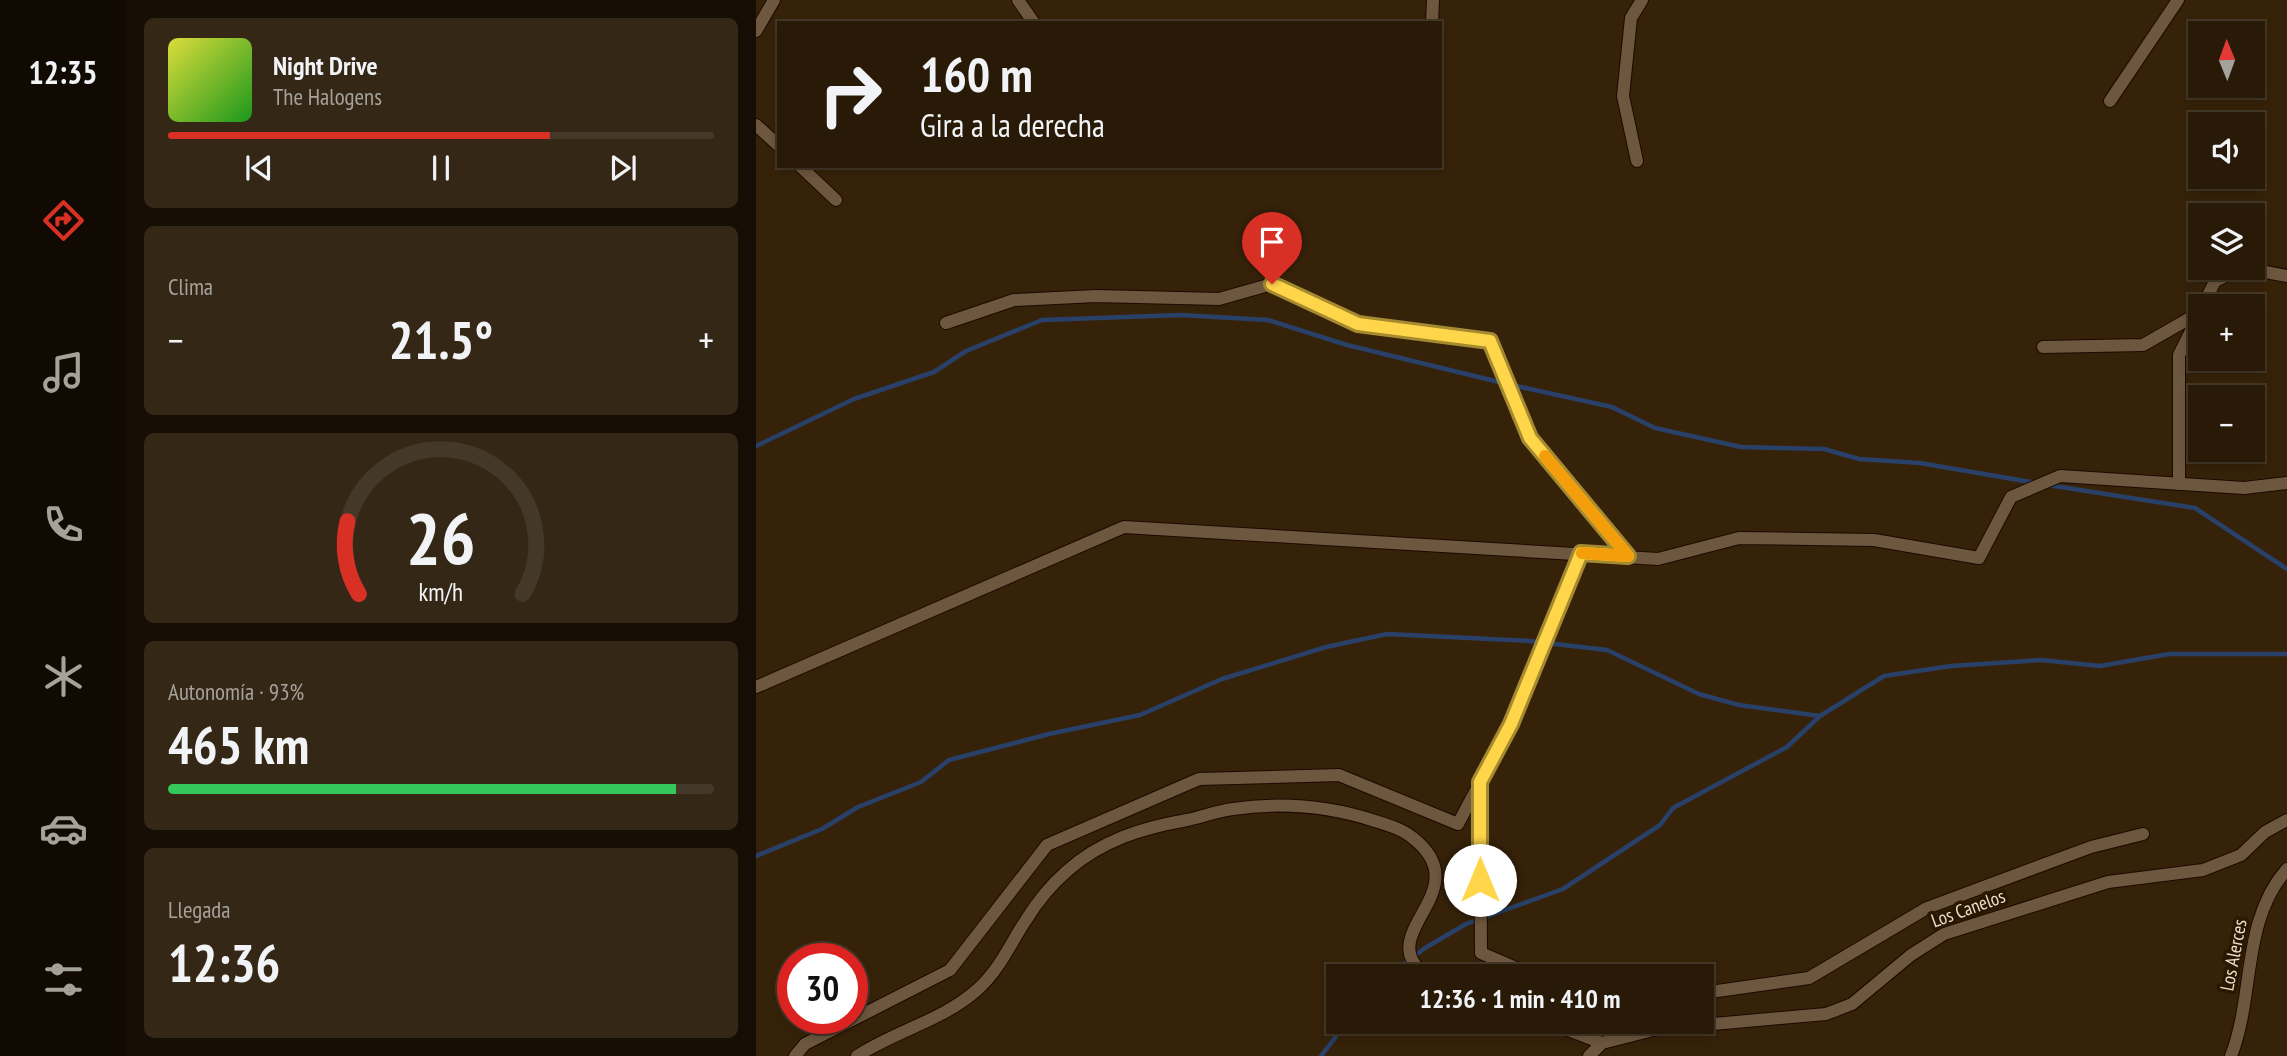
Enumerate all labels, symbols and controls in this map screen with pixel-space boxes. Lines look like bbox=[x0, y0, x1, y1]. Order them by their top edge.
north arrow bbox=[2188, 21, 2264, 98]
map controls bbox=[2188, 21, 2265, 462]
text: 160 m bbox=[920, 42, 1033, 106]
text: Night Drive bbox=[273, 49, 378, 82]
icon: right bbox=[805, 49, 896, 140]
text: 12:35 bbox=[28, 51, 98, 93]
text: The Halogens bbox=[273, 82, 382, 111]
text: Gira a la derecha bbox=[920, 104, 1105, 146]
button: sound bbox=[2188, 112, 2265, 189]
icon: previous bbox=[240, 149, 278, 187]
icon: pause bbox=[422, 149, 460, 187]
icon: next bbox=[604, 149, 642, 187]
icon: directions bbox=[39, 196, 88, 245]
button: layers bbox=[2188, 203, 2265, 280]
pin bbox=[1242, 212, 1302, 284]
icon: arrive bbox=[1253, 223, 1291, 261]
text: Clima bbox=[168, 272, 213, 301]
button: + bbox=[2188, 294, 2265, 371]
text: 21.5° bbox=[389, 306, 493, 373]
text: − bbox=[168, 315, 184, 364]
text: + bbox=[698, 315, 714, 364]
icon: music bbox=[39, 348, 88, 397]
button: − bbox=[2188, 385, 2265, 462]
text: 26 bbox=[406, 490, 476, 584]
icon: phone bbox=[39, 500, 88, 549]
text: km/h bbox=[419, 576, 463, 608]
icon: climate bbox=[39, 652, 88, 701]
text: Autonomía · 93% bbox=[168, 677, 304, 706]
text: 465 km bbox=[168, 711, 309, 778]
icon: car bbox=[39, 804, 88, 853]
position arrow bbox=[1443, 843, 1517, 917]
street label: Los Canelos bbox=[1928, 884, 2008, 932]
text: Llegada bbox=[168, 895, 231, 924]
street label: Los Alerces bbox=[2214, 917, 2252, 993]
text: 12:36 bbox=[168, 929, 280, 996]
speed limit sign: 30 bbox=[777, 943, 868, 1034]
icon: filters bbox=[39, 955, 88, 1004]
text: 12:36 · 1 min · 410 m bbox=[1420, 982, 1620, 1015]

